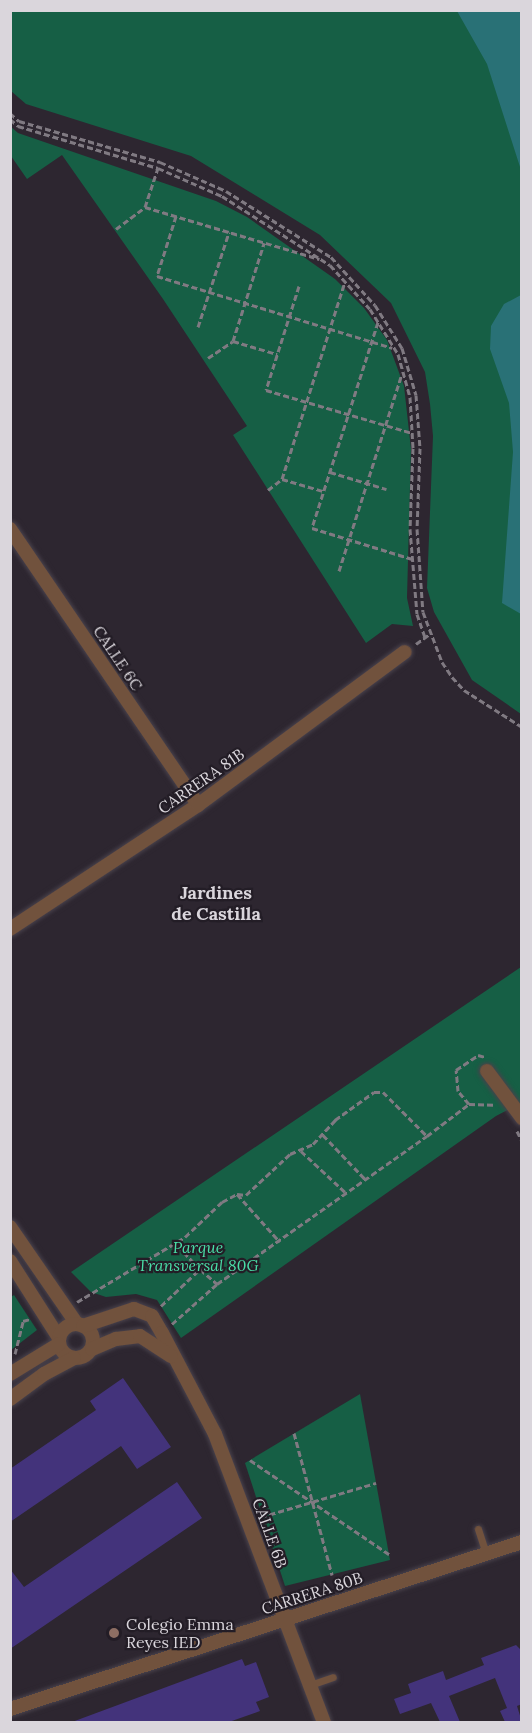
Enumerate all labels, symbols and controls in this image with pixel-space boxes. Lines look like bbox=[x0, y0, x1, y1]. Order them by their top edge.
street label: CALLE 6C bbox=[89, 622, 147, 694]
street label: CARRERA 81B bbox=[154, 744, 248, 818]
district label: Jardines de Castilla bbox=[171, 883, 261, 926]
park label: Parque Transversal 80G bbox=[138, 1237, 258, 1275]
street label: CALLE 6B bbox=[249, 1495, 291, 1571]
street label: CARRERA 80B bbox=[259, 1568, 365, 1618]
place label: Colegio Emma Reyes IED bbox=[126, 1614, 234, 1652]
marker: Colegio Emma Reyes IED bbox=[107, 1626, 121, 1640]

